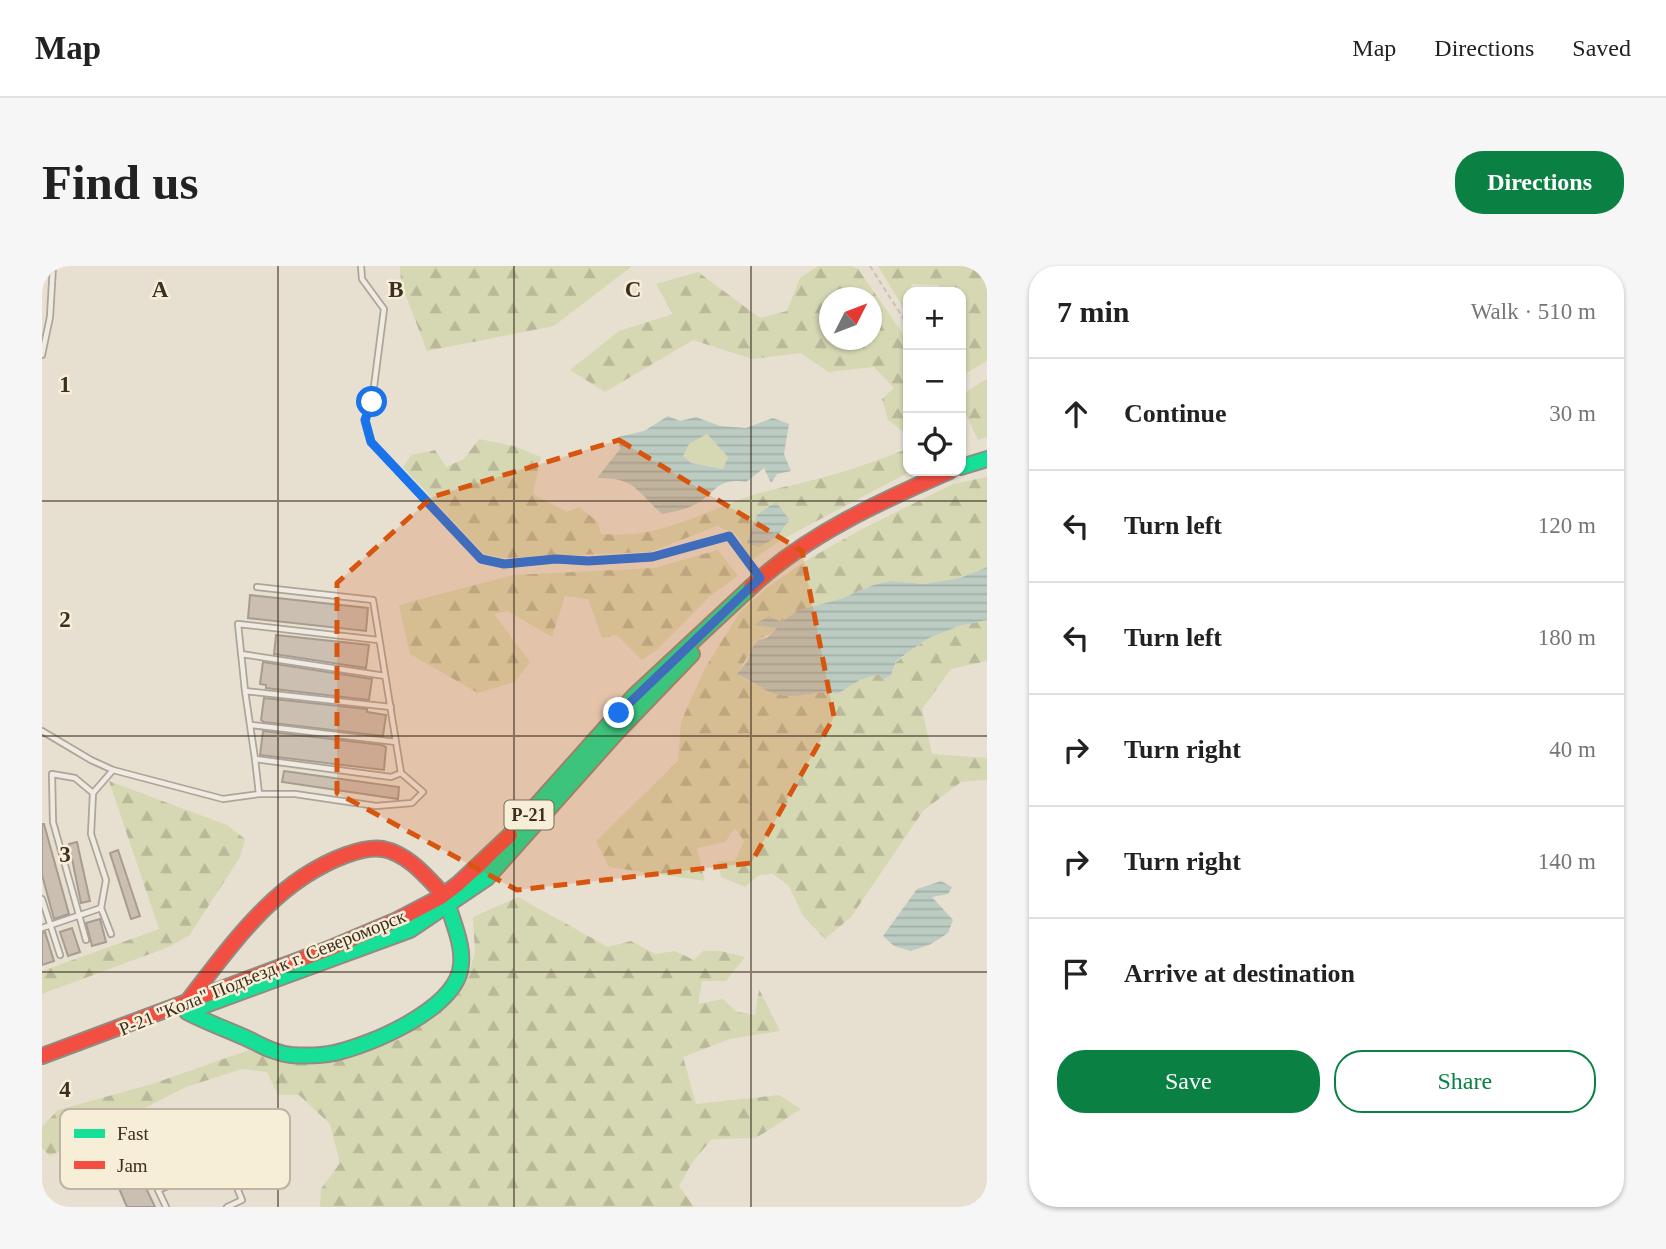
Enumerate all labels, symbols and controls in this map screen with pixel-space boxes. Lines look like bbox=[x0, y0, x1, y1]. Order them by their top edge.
text: Map bbox=[35, 30, 101, 66]
text: Map bbox=[1352, 35, 1396, 61]
text: Directions bbox=[1434, 35, 1534, 61]
text: Saved bbox=[1572, 35, 1631, 61]
button: Directions bbox=[1455, 151, 1624, 214]
text: Find us bbox=[42, 155, 199, 210]
text: A bbox=[152, 277, 169, 302]
text: B bbox=[388, 277, 404, 302]
text: C bbox=[625, 277, 641, 302]
north arrow bbox=[819, 287, 882, 350]
map controls bbox=[903, 287, 966, 476]
button: + bbox=[903, 287, 966, 350]
text: 7 min bbox=[1057, 295, 1130, 328]
text: Walk · 510 m bbox=[1471, 299, 1596, 324]
button: − bbox=[903, 350, 966, 413]
text: 1 bbox=[59, 372, 71, 397]
route start bbox=[356, 386, 387, 417]
icon: ahead bbox=[1057, 395, 1095, 433]
text: Continue bbox=[1124, 399, 1227, 428]
text: 30 m bbox=[1549, 401, 1596, 426]
button: locate bbox=[903, 413, 966, 476]
icon: left bbox=[1057, 507, 1095, 545]
text: Turn left bbox=[1124, 511, 1222, 540]
text: 120 m bbox=[1538, 513, 1596, 538]
text: 2 bbox=[59, 607, 71, 632]
icon: left bbox=[1057, 619, 1095, 657]
text: Turn left bbox=[1124, 623, 1222, 652]
text: 180 m bbox=[1538, 625, 1596, 650]
route end bbox=[603, 697, 634, 728]
icon: right bbox=[1057, 731, 1095, 769]
text: Turn right bbox=[1124, 735, 1241, 764]
text: 40 m bbox=[1549, 737, 1596, 762]
road number: Р-21 bbox=[504, 800, 554, 830]
text: 3 bbox=[59, 842, 71, 867]
icon: right bbox=[1057, 843, 1095, 881]
text: Turn right bbox=[1124, 847, 1241, 876]
text: 140 m bbox=[1538, 849, 1596, 874]
street label: Р-21 "Кола" Подъезд к г. Североморск bbox=[116, 905, 409, 1040]
icon: arrive bbox=[1057, 955, 1095, 993]
text: Arrive at destination bbox=[1124, 959, 1355, 988]
button: Save bbox=[1057, 1050, 1320, 1113]
button: Share bbox=[1334, 1050, 1596, 1113]
text: 4 bbox=[59, 1077, 71, 1102]
legend bbox=[60, 1109, 290, 1189]
text: Fast bbox=[117, 1123, 149, 1144]
text: Jam bbox=[117, 1155, 148, 1176]

